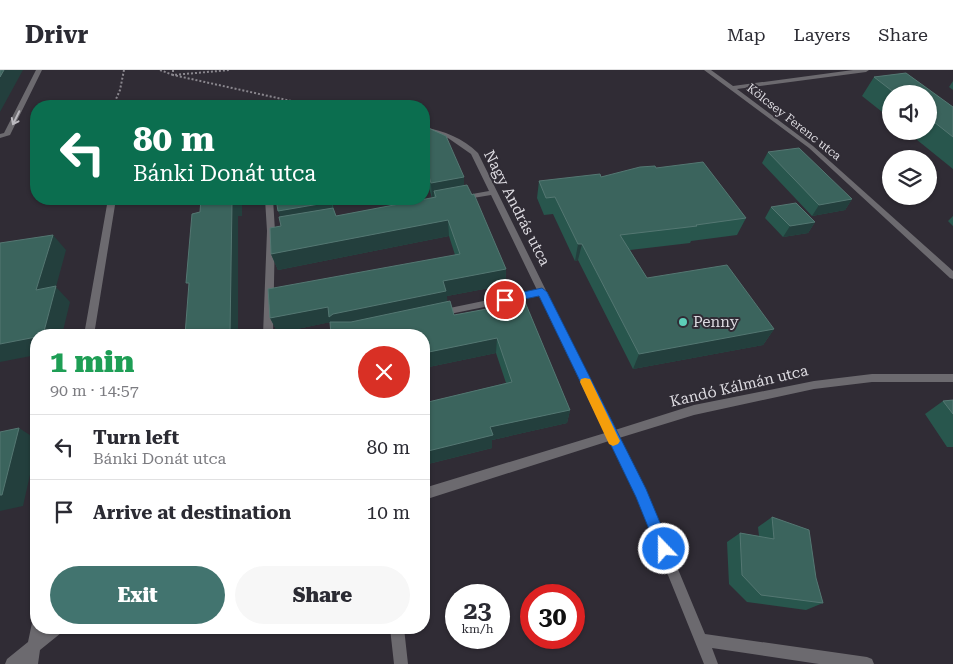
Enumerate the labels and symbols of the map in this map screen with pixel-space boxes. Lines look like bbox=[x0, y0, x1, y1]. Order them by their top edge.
street label: Kölcsey Ferenc utca bbox=[744, 81, 844, 163]
one-way arrow bbox=[10, 110, 20, 125]
street label: Nagy András utca bbox=[480, 147, 554, 269]
pin bbox=[484, 279, 526, 321]
place label: Penny bbox=[693, 313, 739, 331]
marker: Penny bbox=[677, 316, 689, 328]
street label: Kandó Kálmán utca bbox=[668, 361, 810, 411]
position arrow bbox=[637, 522, 689, 574]
speed limit sign: 30 bbox=[520, 584, 585, 649]

